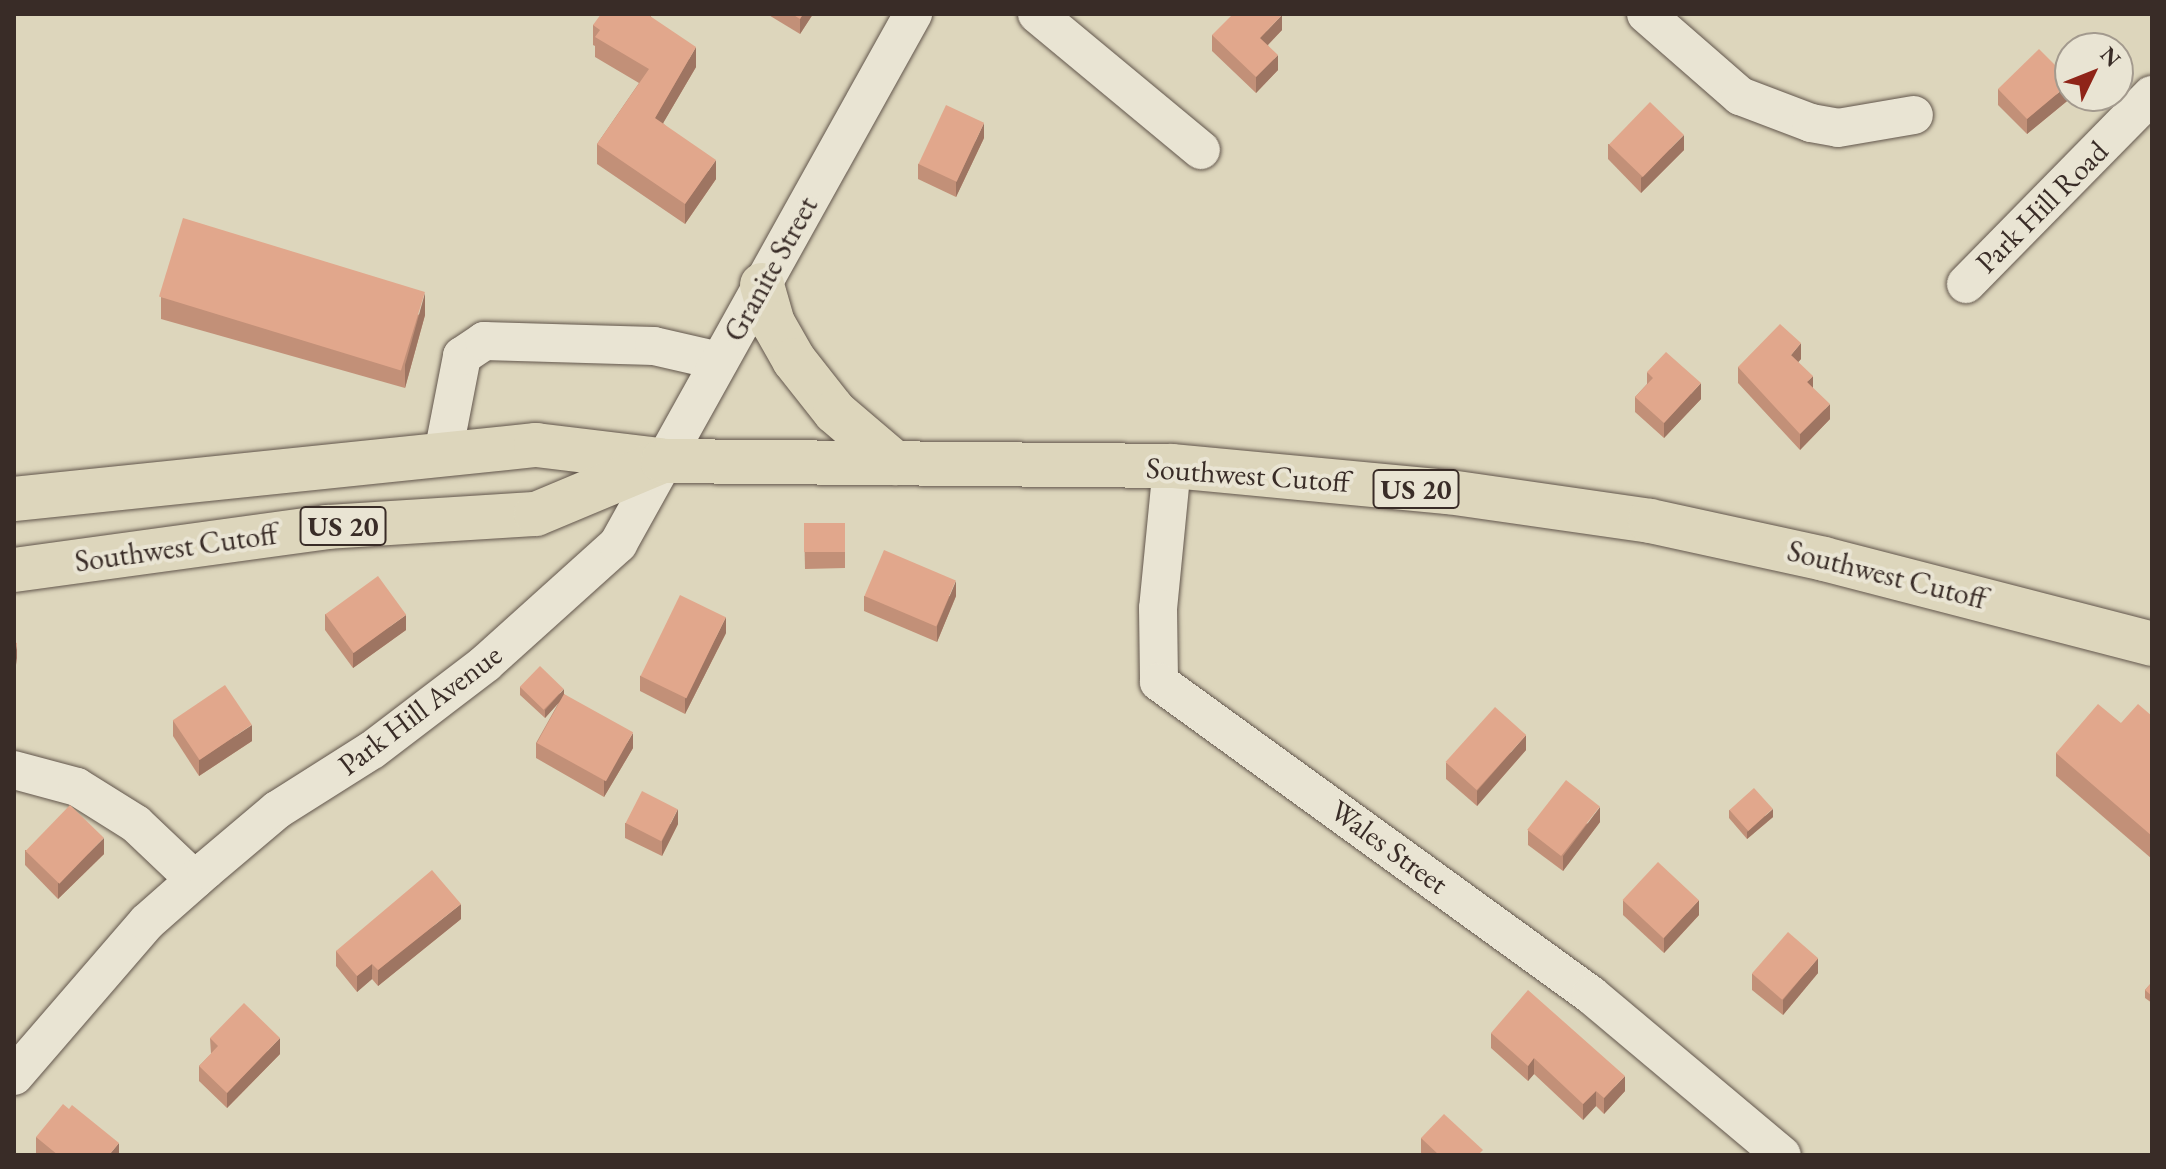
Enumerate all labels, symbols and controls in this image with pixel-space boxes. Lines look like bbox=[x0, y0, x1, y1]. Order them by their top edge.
north arrow bbox=[2054, 32, 2134, 112]
text: N bbox=[2094, 40, 2127, 73]
street label: Park Hill Road bbox=[1968, 133, 2116, 281]
street label: Granite Street bbox=[716, 190, 826, 348]
street label: Southwest Cutoff bbox=[1145, 450, 1351, 500]
road number: US 20 bbox=[1372, 465, 1460, 513]
road number: US 20 bbox=[299, 502, 387, 550]
street label: Southwest Cutoff bbox=[73, 516, 279, 580]
street label: Southwest Cutoff bbox=[1784, 533, 1990, 617]
street label: Park Hill Avenue bbox=[331, 637, 509, 783]
street label: Wales Street bbox=[1323, 792, 1455, 902]

